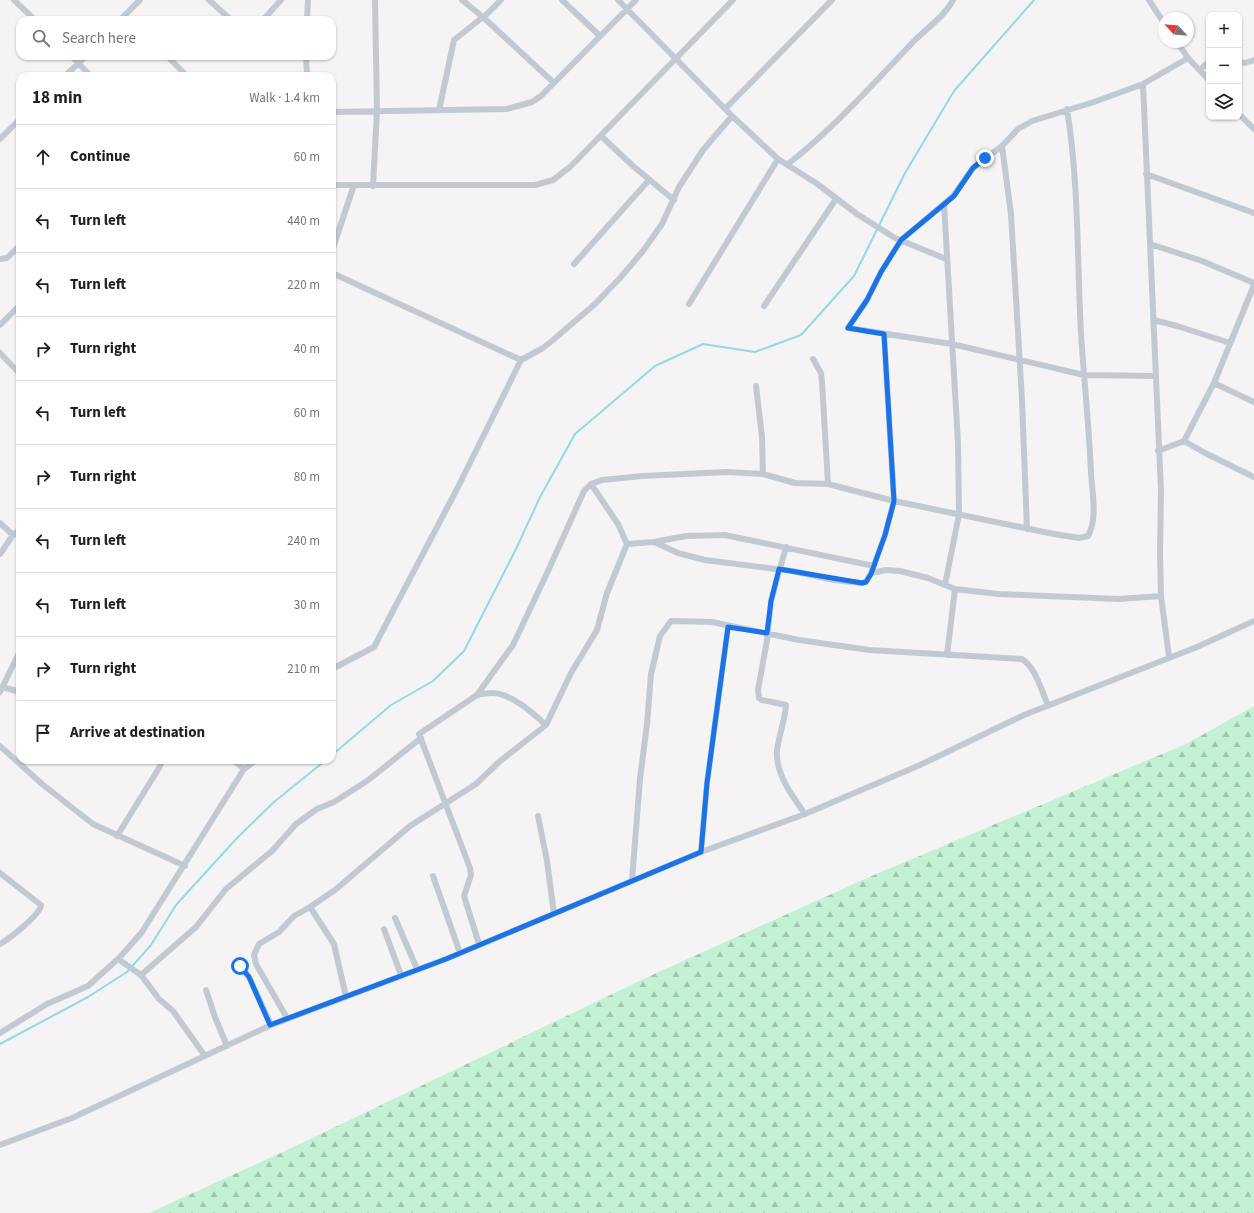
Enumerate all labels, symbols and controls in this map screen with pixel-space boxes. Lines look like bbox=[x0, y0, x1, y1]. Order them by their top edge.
north arrow bbox=[1158, 12, 1194, 48]
map controls bbox=[1206, 12, 1242, 120]
button: + bbox=[1206, 12, 1242, 48]
search box bbox=[16, 16, 336, 60]
icon: search bbox=[30, 27, 52, 49]
text: Search here bbox=[62, 28, 136, 49]
button: − bbox=[1206, 48, 1242, 84]
button: layers bbox=[1206, 84, 1242, 120]
text: 18 min bbox=[32, 86, 82, 110]
text: Walk · 1.4 km bbox=[249, 89, 320, 107]
icon: ahead bbox=[32, 146, 54, 168]
text: Continue bbox=[70, 146, 130, 167]
text: 60 m bbox=[294, 148, 320, 166]
route end bbox=[976, 149, 994, 167]
icon: left bbox=[32, 210, 54, 232]
text: Turn left bbox=[70, 210, 126, 231]
text: 440 m bbox=[287, 212, 320, 230]
icon: left bbox=[32, 274, 54, 296]
text: Turn left bbox=[70, 274, 126, 295]
text: 220 m bbox=[287, 276, 320, 294]
icon: right bbox=[32, 338, 54, 360]
text: Turn right bbox=[70, 338, 136, 359]
text: 40 m bbox=[294, 340, 320, 358]
icon: left bbox=[32, 402, 54, 424]
text: Turn left bbox=[70, 402, 126, 423]
text: 60 m bbox=[294, 404, 320, 422]
icon: right bbox=[32, 466, 54, 488]
text: Turn right bbox=[70, 466, 136, 487]
text: 80 m bbox=[294, 468, 320, 486]
icon: left bbox=[32, 530, 54, 552]
text: Turn left bbox=[70, 530, 126, 551]
text: 240 m bbox=[287, 532, 320, 550]
icon: left bbox=[32, 594, 54, 616]
text: Turn left bbox=[70, 594, 126, 615]
text: 30 m bbox=[294, 596, 320, 614]
icon: right bbox=[32, 658, 54, 680]
text: Turn right bbox=[70, 658, 136, 679]
text: 210 m bbox=[287, 660, 320, 678]
icon: arrive bbox=[32, 722, 54, 744]
text: Arrive at destination bbox=[70, 722, 205, 743]
route start bbox=[231, 957, 249, 975]

